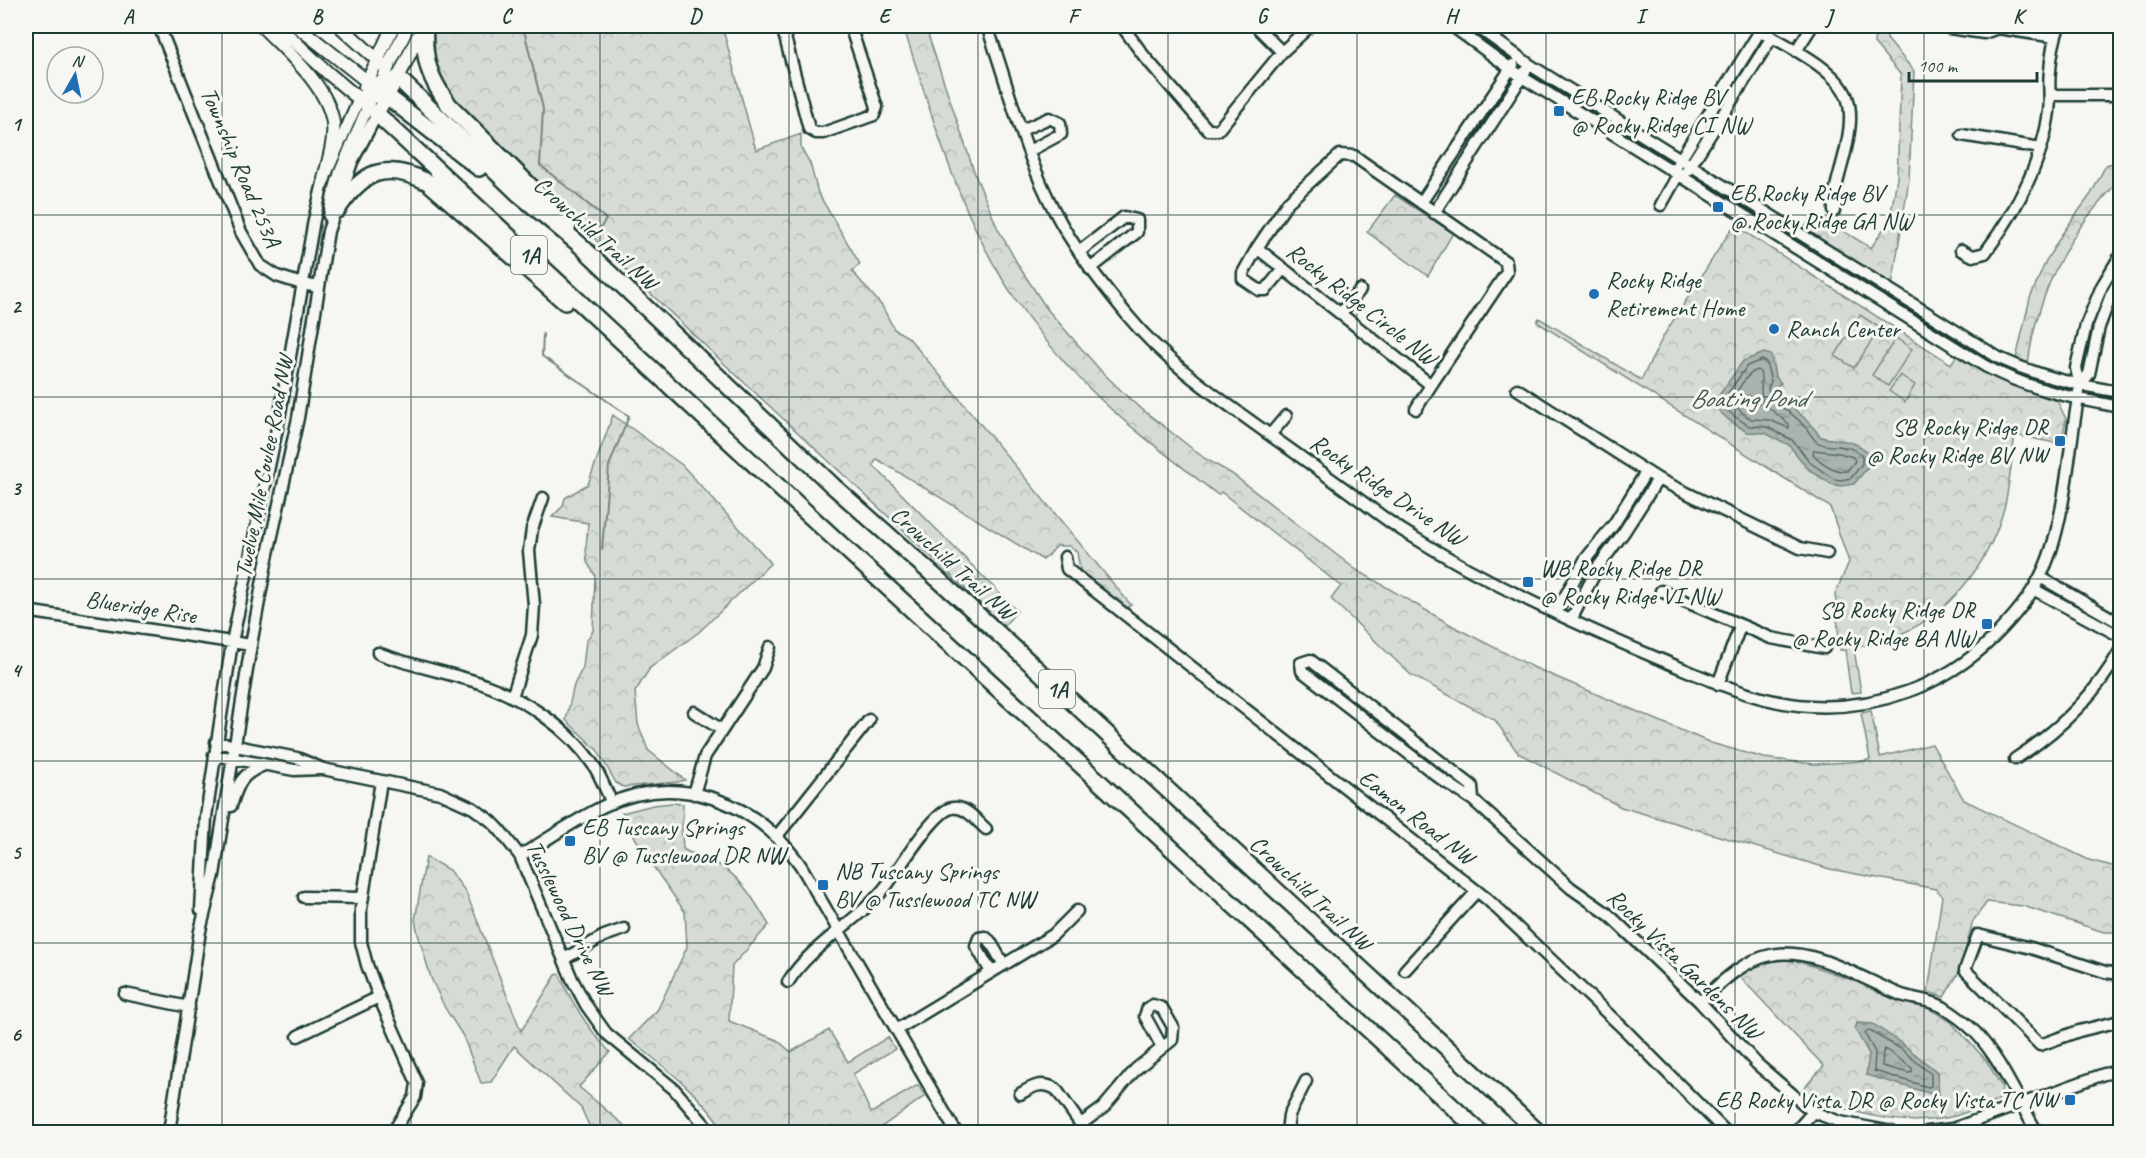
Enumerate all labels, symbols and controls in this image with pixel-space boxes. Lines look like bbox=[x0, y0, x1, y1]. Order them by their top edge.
text: A bbox=[123, 4, 135, 29]
text: B bbox=[312, 4, 324, 29]
text: C bbox=[501, 4, 513, 29]
text: D bbox=[689, 4, 703, 29]
text: E bbox=[879, 4, 893, 29]
text: F bbox=[1068, 4, 1082, 29]
text: G bbox=[1257, 4, 1270, 29]
text: H bbox=[1445, 4, 1460, 29]
text: I bbox=[1636, 4, 1649, 29]
text: J bbox=[1824, 4, 1836, 29]
text: K bbox=[2013, 4, 2027, 29]
north arrow bbox=[45, 45, 105, 105]
scale bar bbox=[1909, 45, 2036, 83]
text: N bbox=[71, 51, 87, 72]
text: 100 m bbox=[1918, 55, 1959, 77]
place label: EB Rocky Ridge BV @ Rocky Ridge CI NW bbox=[1571, 82, 1754, 140]
street label: Township Road 253A bbox=[194, 83, 288, 252]
marker: EB Rocky Ridge BV @ Rocky Ridge CI NW bbox=[1552, 104, 1566, 118]
text: 1 bbox=[12, 112, 23, 137]
street label: Crowchild Trail NW bbox=[528, 169, 666, 298]
place label: EB Rocky Ridge BV @ Rocky Ridge GA NW bbox=[1730, 178, 1916, 236]
marker: EB Rocky Ridge BV @ Rocky Ridge GA NW bbox=[1711, 200, 1725, 214]
road number: 1A bbox=[511, 236, 547, 274]
street label: Rocky Ridge Circle NW bbox=[1281, 236, 1445, 374]
place label: Rocky Ridge Retirement Home bbox=[1606, 265, 1747, 323]
marker: Rocky Ridge Retirement Home bbox=[1587, 287, 1601, 301]
text: 2 bbox=[12, 294, 23, 319]
place label: Ranch Center bbox=[1786, 314, 1902, 344]
marker: Ranch Center bbox=[1767, 322, 1781, 336]
street label: Twelve Mile Coulee Road NW bbox=[228, 350, 301, 580]
water label: Boating Pond bbox=[1690, 382, 1814, 415]
place label: SB Rocky Ridge DR @ Rocky Ridge BV NW bbox=[1867, 412, 2051, 470]
street label: Rocky Ridge Drive NW bbox=[1305, 427, 1474, 555]
marker: SB Rocky Ridge DR @ Rocky Ridge BV NW bbox=[2053, 434, 2067, 448]
text: 3 bbox=[12, 476, 23, 501]
street label: Crowchild Trail NW bbox=[885, 499, 1023, 628]
place label: WB Rocky Ridge DR @ Rocky Ridge VI NW bbox=[1540, 553, 1723, 611]
marker: WB Rocky Ridge DR @ Rocky Ridge VI NW bbox=[1521, 575, 1535, 589]
street label: Blueridge Rise bbox=[84, 583, 201, 631]
place label: SB Rocky Ridge DR @ Rocky Ridge BA NW bbox=[1792, 595, 1978, 653]
marker: SB Rocky Ridge DR @ Rocky Ridge BA NW bbox=[1980, 617, 1994, 631]
text: 4 bbox=[12, 658, 24, 683]
road number: 1A bbox=[1039, 670, 1075, 708]
street label: Eamon Road NW bbox=[1353, 762, 1483, 873]
place label: EB Tuscany Springs BV @ Tusslewood DR NW bbox=[582, 812, 790, 870]
street label: Crowchild Trail NW bbox=[1243, 828, 1381, 959]
marker: EB Tuscany Springs BV @ Tusslewood DR NW bbox=[563, 834, 577, 848]
street label: Tusslewood Drive NW bbox=[519, 835, 622, 1003]
text: 5 bbox=[12, 840, 23, 865]
place label: NB Tuscany Springs BV @ Tusslewood TC NW bbox=[835, 856, 1040, 914]
marker: NB Tuscany Springs BV @ Tusslewood TC NW bbox=[816, 878, 830, 892]
street label: Rocky Vista Gardens NW bbox=[1601, 882, 1771, 1048]
text: 6 bbox=[11, 1022, 22, 1047]
place label: EB Rocky Vista DR @ Rocky Vista TC NW bbox=[1715, 1085, 2061, 1115]
marker: EB Rocky Vista DR @ Rocky Vista TC NW bbox=[2063, 1093, 2077, 1107]

